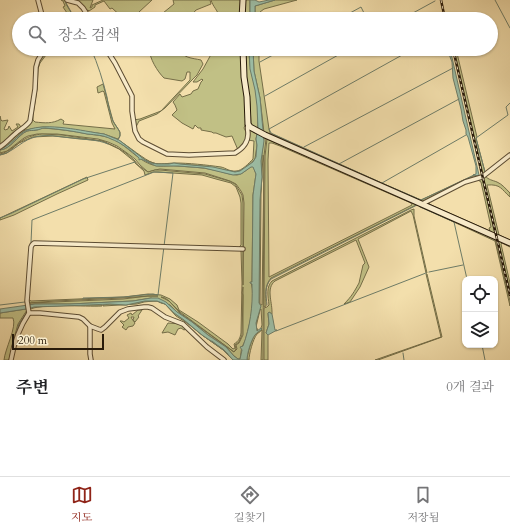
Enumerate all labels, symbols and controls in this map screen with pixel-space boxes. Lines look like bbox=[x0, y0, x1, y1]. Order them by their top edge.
search box bbox=[12, 12, 498, 56]
icon: search bbox=[26, 23, 48, 45]
text: 장소 검색 bbox=[58, 25, 120, 45]
map controls bbox=[462, 276, 498, 348]
button: locate bbox=[462, 276, 498, 312]
button: layers bbox=[462, 312, 498, 348]
scale bar bbox=[12, 332, 104, 351]
text: 200 m bbox=[18, 333, 47, 348]
text: 주변 bbox=[16, 376, 49, 399]
text: 0개 결과 bbox=[446, 378, 494, 396]
tab: 지도 bbox=[71, 484, 93, 525]
tab: 길찾기 bbox=[234, 484, 266, 525]
tab: 저장됨 bbox=[407, 484, 439, 525]

